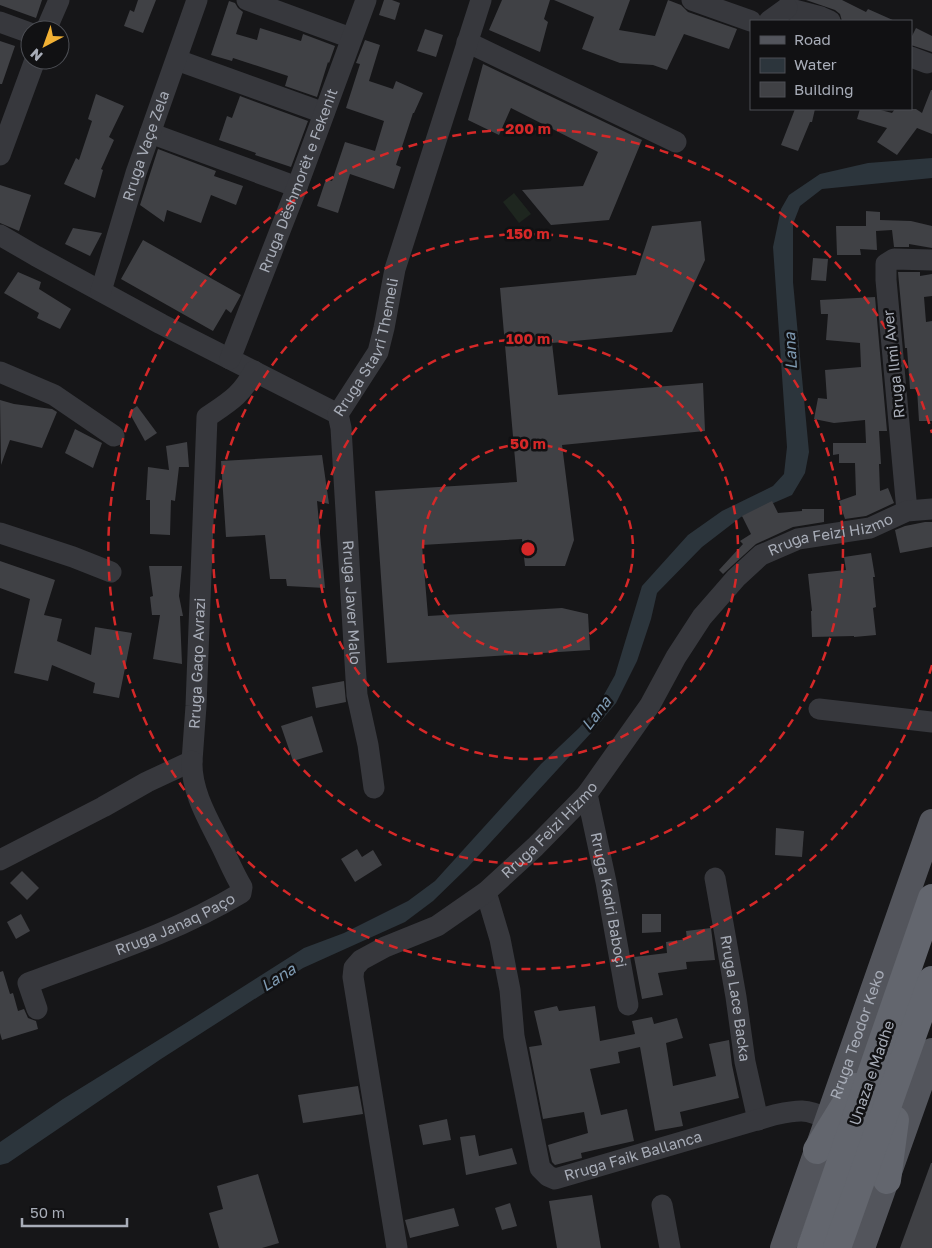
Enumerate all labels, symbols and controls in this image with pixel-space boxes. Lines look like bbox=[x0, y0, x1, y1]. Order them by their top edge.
north arrow bbox=[20, 20, 70, 70]
legend bbox=[750, 20, 912, 110]
text: Road bbox=[794, 30, 831, 48]
text: N bbox=[27, 45, 46, 65]
text: Water bbox=[794, 55, 837, 73]
text: Building bbox=[794, 80, 854, 98]
street label: Rruga Dëshmorët e Fekenit bbox=[255, 86, 341, 275]
street label: Rruga Vaçe Zela bbox=[118, 88, 172, 203]
text: 200 m bbox=[505, 119, 551, 137]
text: 150 m bbox=[506, 224, 550, 242]
street label: Rruga Stavri Themeli bbox=[329, 276, 401, 419]
street label: Rruga Ilmi Aver bbox=[878, 309, 908, 419]
text: 100 m bbox=[506, 329, 550, 347]
water label: Lana bbox=[779, 331, 801, 370]
text: 50 m bbox=[510, 434, 546, 452]
street label: Rruga Feizi Hizmo bbox=[765, 509, 895, 559]
street label: Rruga Javer Malo bbox=[340, 540, 365, 665]
centre of rings bbox=[519, 540, 537, 558]
street label: Rruga Gaqo Avrazi bbox=[184, 597, 208, 729]
water label: Lana bbox=[577, 691, 616, 734]
street label: Rruga Feizi Hizmo bbox=[497, 778, 601, 881]
street label: Rruga Kadri Baboçi bbox=[587, 830, 631, 969]
street label: Rruga Janaq Paço bbox=[112, 889, 238, 958]
street label: Rruga Lace Backa bbox=[717, 933, 755, 1063]
water label: Lana bbox=[257, 958, 300, 995]
street label: Rruga Teodor Keko bbox=[826, 967, 888, 1102]
street label: Unaza e Madhe bbox=[845, 1018, 897, 1127]
street label: Rruga Faik Ballanca bbox=[562, 1127, 704, 1184]
scale bar bbox=[22, 1196, 128, 1228]
text: 50 m bbox=[30, 1203, 65, 1221]

